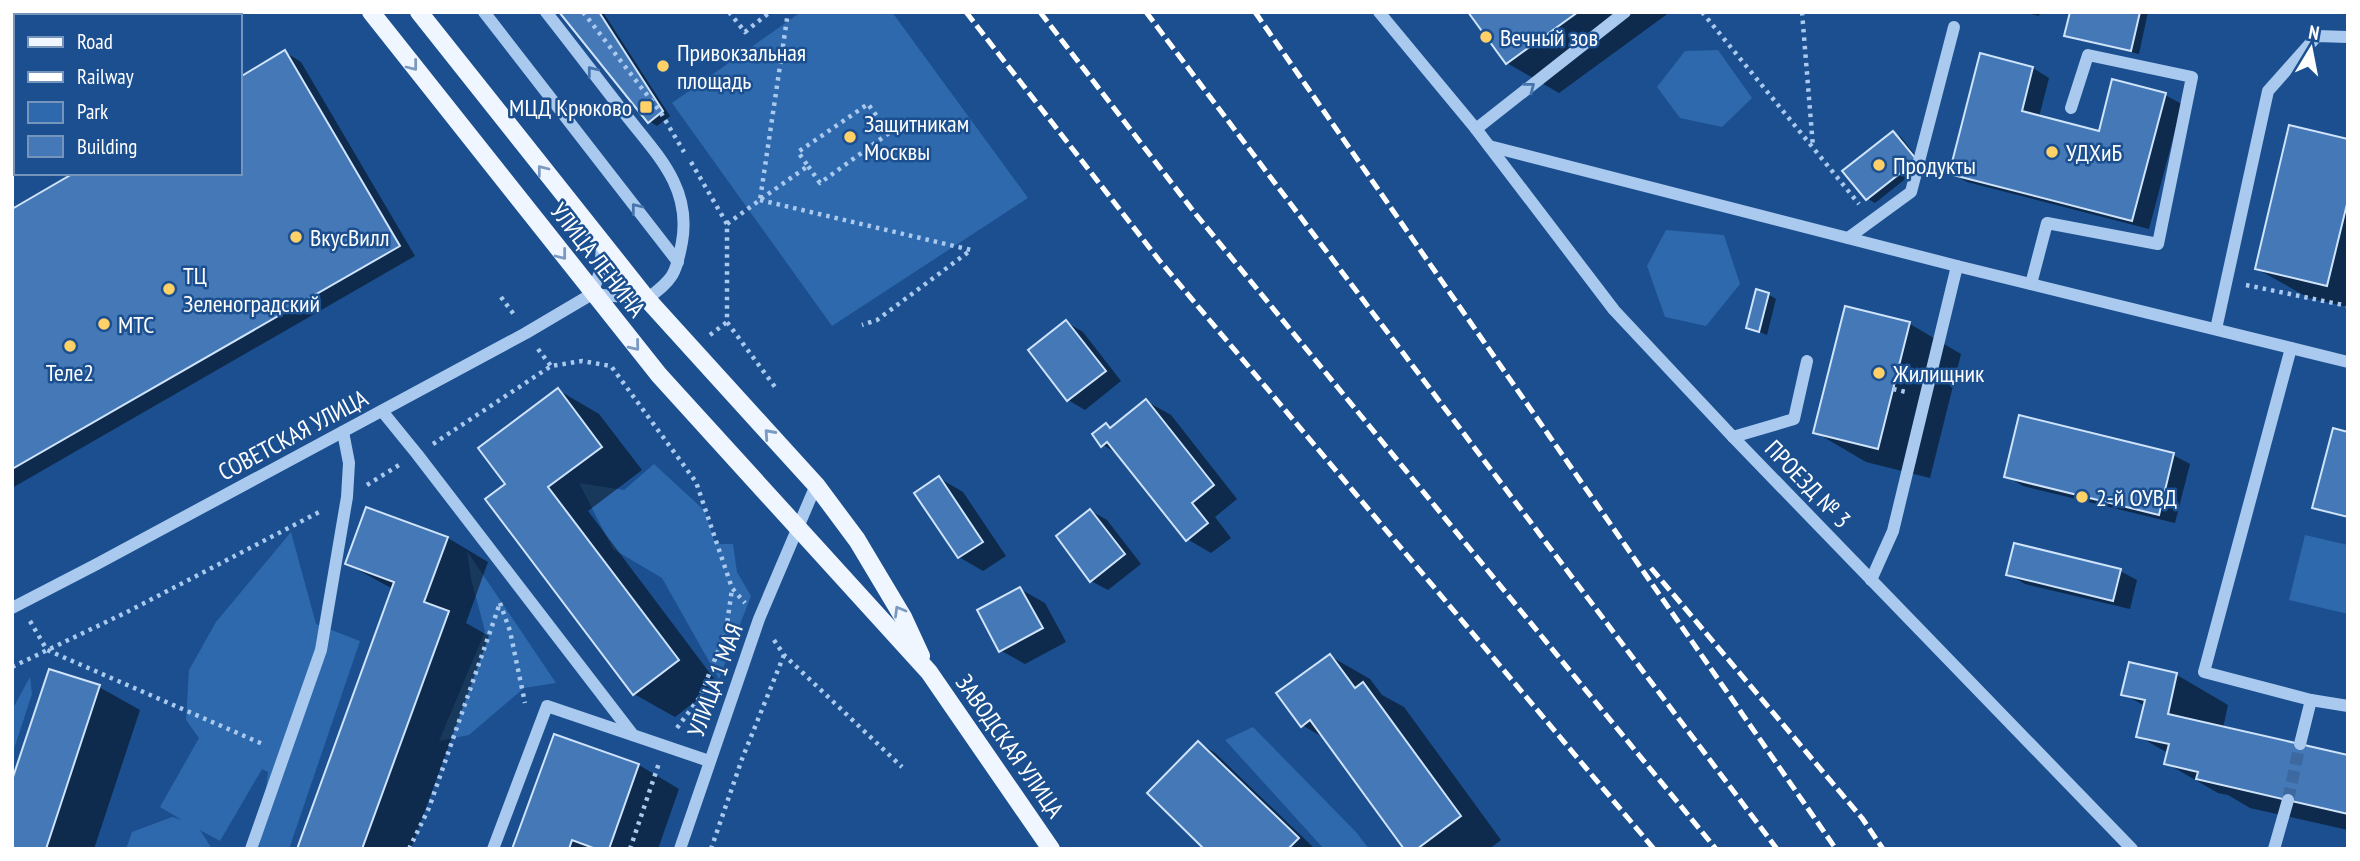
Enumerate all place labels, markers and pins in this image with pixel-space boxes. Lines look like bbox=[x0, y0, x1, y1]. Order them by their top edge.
place label: Вечный зов bbox=[1500, 22, 1598, 53]
marker: Вечный зов bbox=[1478, 29, 1494, 45]
place label: Привокзальная площадь bbox=[677, 37, 806, 96]
marker: Привокзальная площадь bbox=[655, 58, 671, 74]
place label: МЦД Крюково bbox=[509, 92, 632, 123]
marker: МЦД Крюково bbox=[638, 99, 654, 115]
place label: Защитникам Москвы bbox=[864, 108, 969, 167]
marker: Защитникам Москвы bbox=[842, 129, 858, 145]
place label: УДХиБ bbox=[2066, 137, 2122, 168]
marker: УДХиБ bbox=[2044, 144, 2060, 160]
place label: Продукты bbox=[1893, 150, 1976, 181]
marker: Продукты bbox=[1871, 157, 1887, 173]
place label: ВкусВилл bbox=[310, 222, 389, 253]
marker: ВкусВилл bbox=[288, 229, 304, 245]
place label: ТЦ Зеленоградский bbox=[183, 260, 320, 319]
marker: ТЦ Зеленоградский bbox=[161, 281, 177, 297]
place label: МТС bbox=[118, 309, 154, 340]
marker: МТС bbox=[96, 316, 112, 332]
marker: Теле2 bbox=[62, 338, 78, 354]
place label: Теле2 bbox=[46, 357, 94, 388]
place label: Жилищник bbox=[1892, 358, 1985, 389]
marker: Жилищник bbox=[1871, 365, 1887, 381]
place label: 2-й ОУВД bbox=[2096, 482, 2177, 513]
marker: 2-й ОУВД bbox=[2074, 489, 2090, 505]

